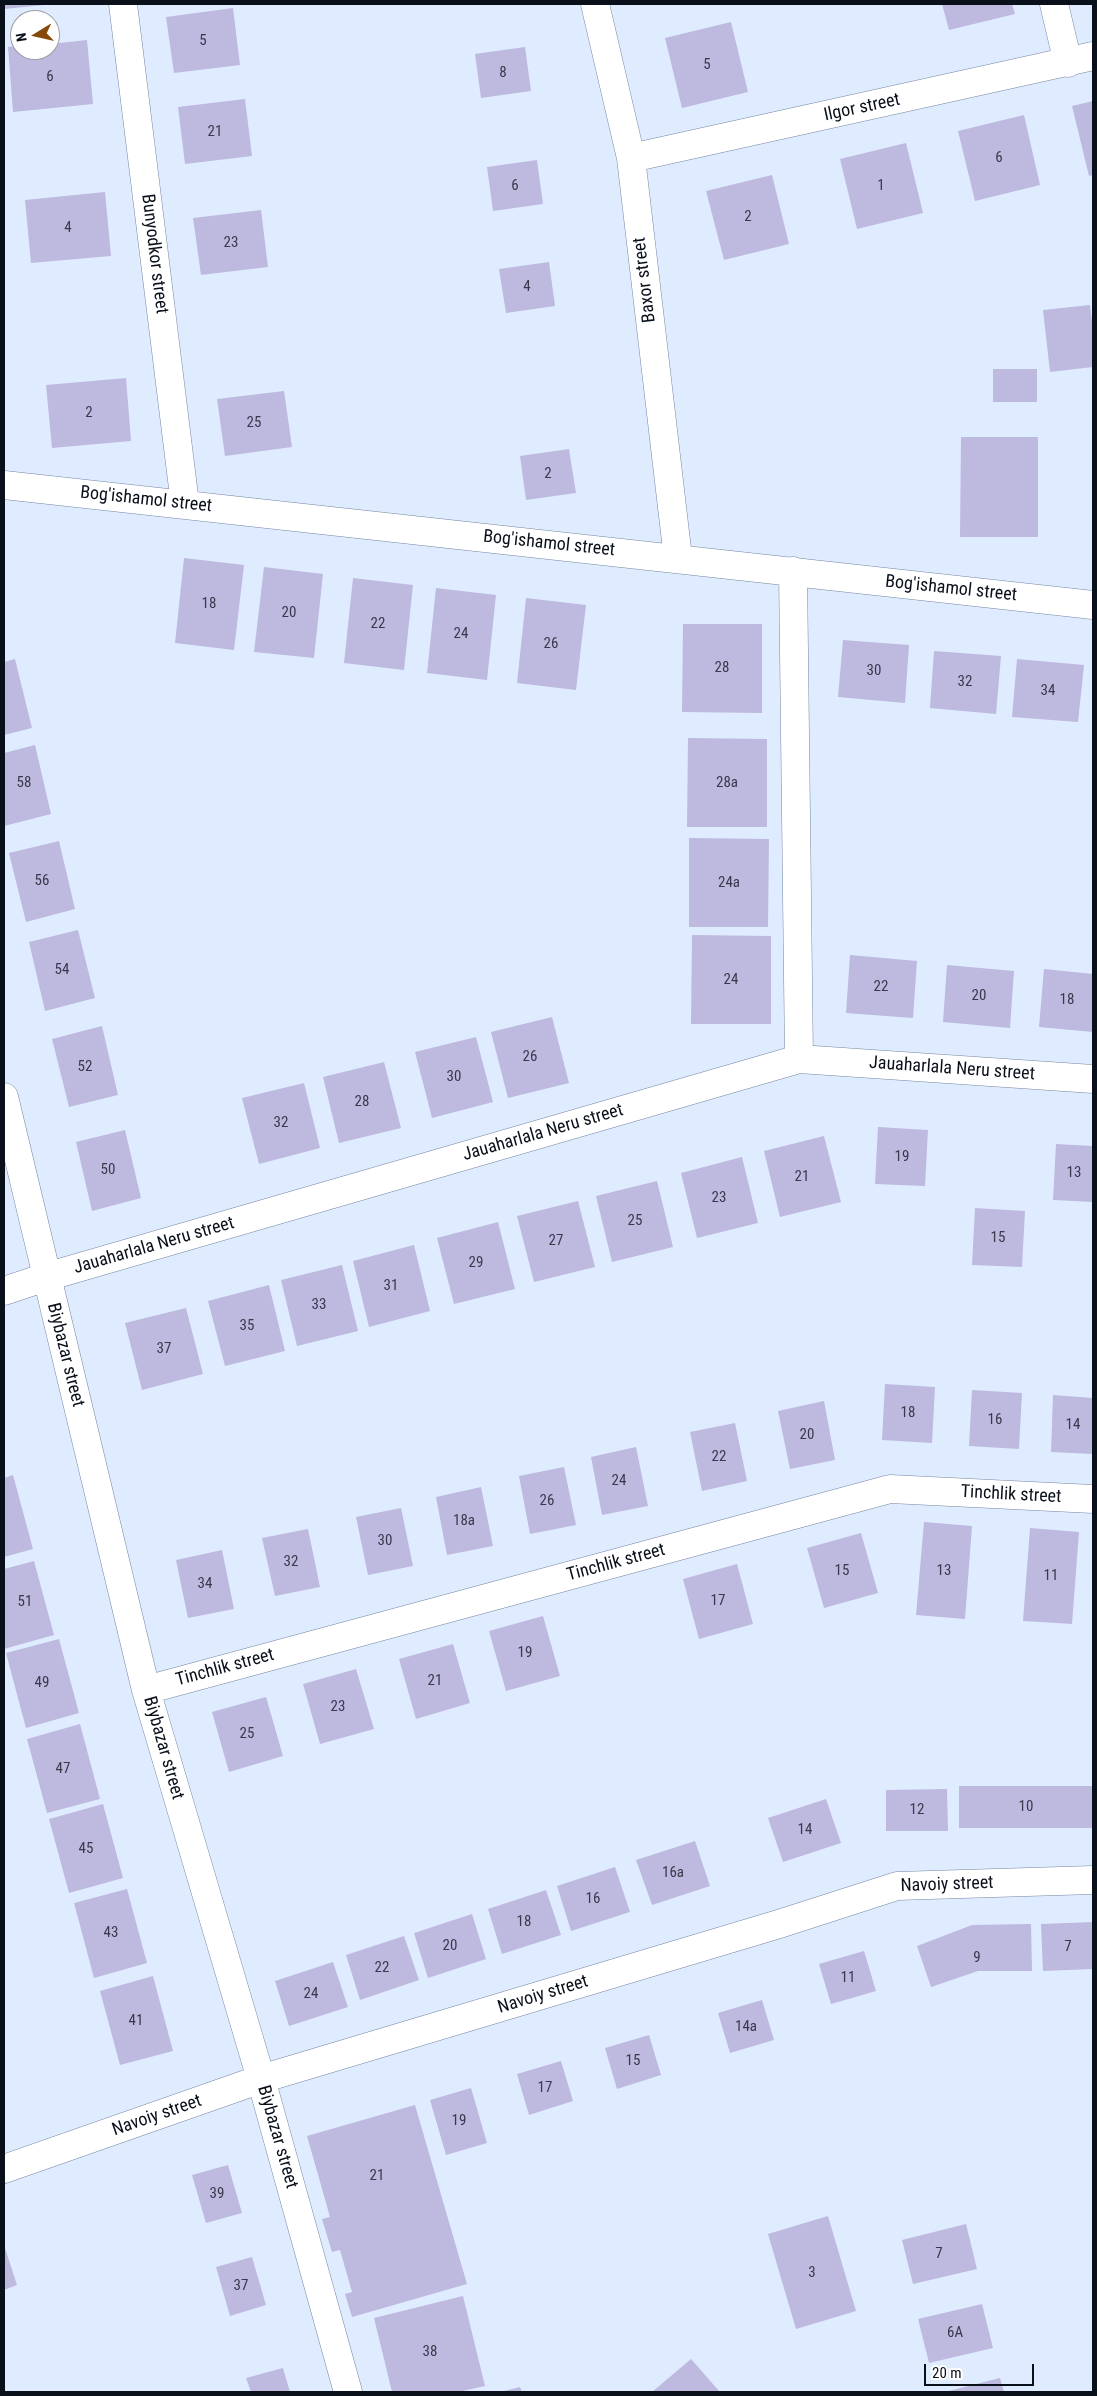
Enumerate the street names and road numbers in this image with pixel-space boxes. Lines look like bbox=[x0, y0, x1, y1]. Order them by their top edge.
street label: Ilgor street bbox=[822, 89, 902, 127]
street label: Bunyodkor street bbox=[136, 193, 172, 315]
street label: Baxor street bbox=[629, 236, 661, 324]
street label: Bog'ishamol street bbox=[79, 482, 213, 518]
street label: Bog'ishamol street bbox=[482, 526, 616, 562]
street label: Bog'ishamol street bbox=[884, 571, 1018, 607]
street label: Jauaharlala Neru street bbox=[868, 1052, 1036, 1086]
street label: Jauaharlala Neru street bbox=[460, 1100, 626, 1166]
street label: Jauaharlala Neru street bbox=[71, 1213, 237, 1279]
street label: Biybazar street bbox=[42, 1301, 88, 1409]
street label: Tinchlik street bbox=[960, 1482, 1062, 1508]
street label: Tinchlik street bbox=[565, 1540, 667, 1586]
street label: Tinchlik street bbox=[174, 1645, 276, 1691]
street label: Biybazar street bbox=[138, 1694, 188, 1802]
street label: Navoiy street bbox=[900, 1873, 994, 1897]
street label: Navoiy street bbox=[495, 1971, 591, 2019]
street label: Biybazar street bbox=[252, 2083, 302, 2191]
street label: Navoiy street bbox=[109, 2091, 205, 2141]

